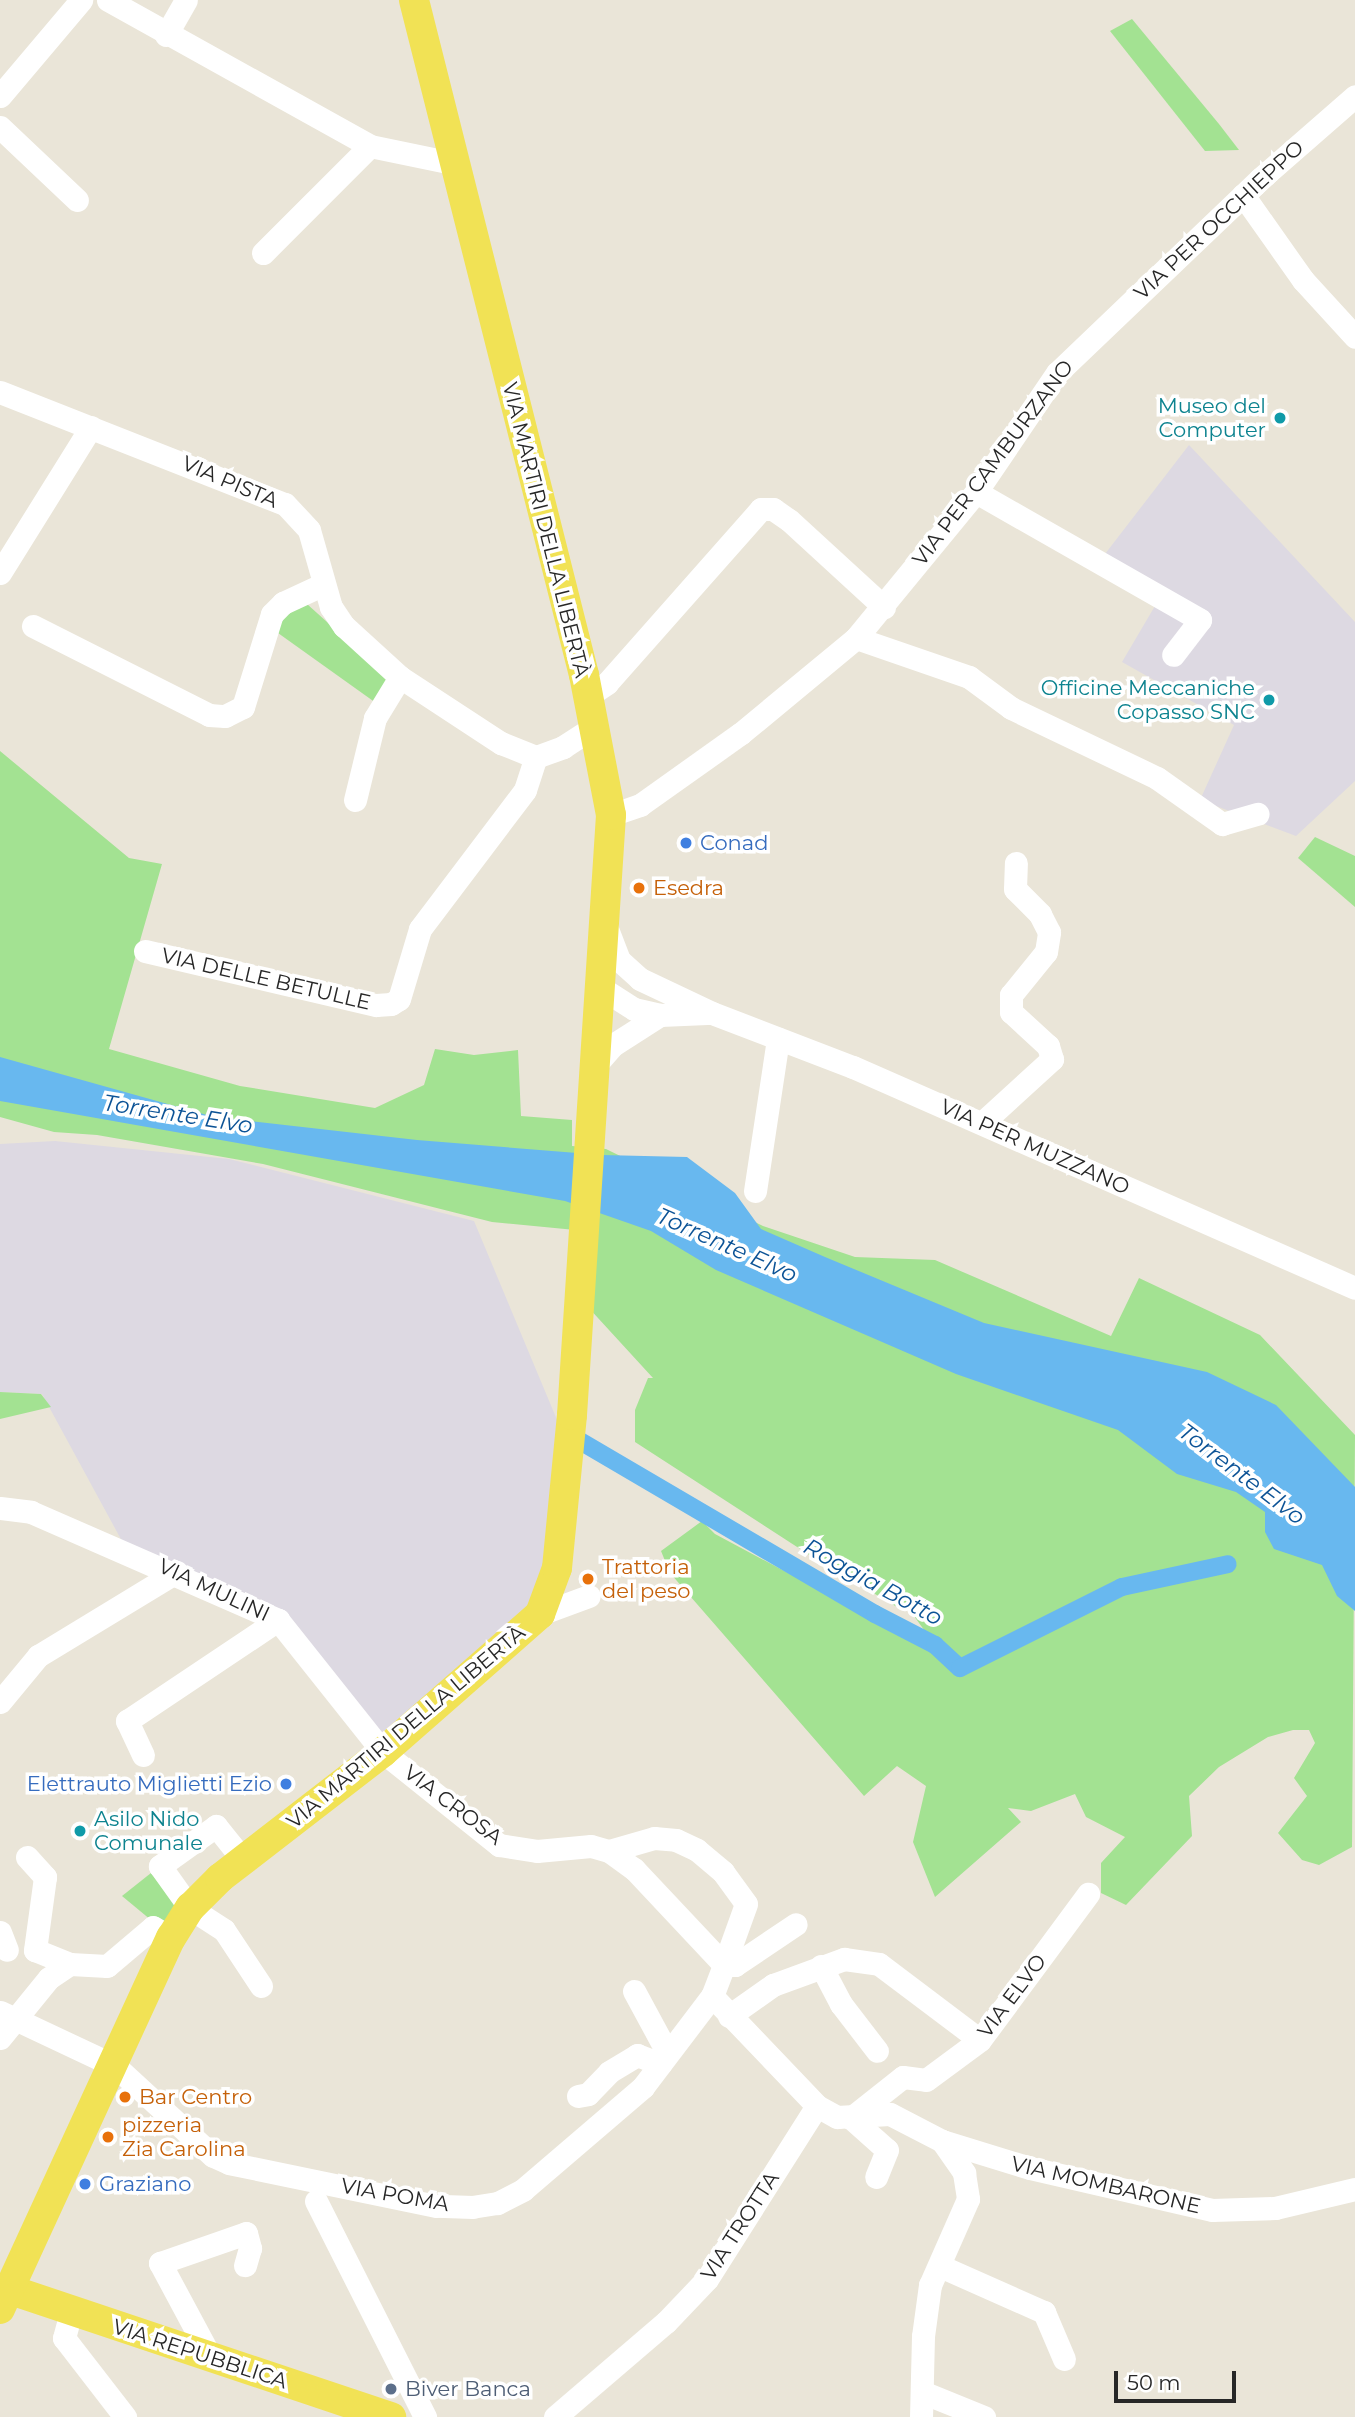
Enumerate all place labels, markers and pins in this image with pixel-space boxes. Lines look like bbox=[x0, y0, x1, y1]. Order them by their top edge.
place label: Museo del Computer bbox=[1158, 393, 1266, 443]
marker: Museo del Computer bbox=[1272, 410, 1288, 426]
place label: Officine Meccaniche Copasso SNC bbox=[1041, 675, 1255, 725]
marker: Officine Meccaniche Copasso SNC bbox=[1261, 692, 1277, 708]
place label: Conad bbox=[700, 830, 768, 856]
marker: Conad bbox=[678, 835, 694, 851]
place label: Esedra bbox=[653, 875, 724, 901]
marker: Esedra bbox=[631, 880, 647, 896]
place label: Trattoria del peso bbox=[602, 1554, 690, 1604]
marker: Trattoria del peso bbox=[580, 1571, 596, 1587]
place label: Elettrauto Miglietti Ezio bbox=[27, 1771, 272, 1797]
marker: Elettrauto Miglietti Ezio bbox=[278, 1776, 294, 1792]
place label: Asilo Nido Comunale bbox=[94, 1806, 203, 1856]
marker: Asilo Nido Comunale bbox=[72, 1823, 88, 1839]
place label: Bar Centro bbox=[139, 2084, 252, 2110]
marker: Bar Centro bbox=[117, 2089, 133, 2105]
place label: pizzeria Zia Carolina bbox=[122, 2112, 246, 2162]
marker: pizzeria Zia Carolina bbox=[100, 2129, 116, 2145]
place label: Graziano bbox=[99, 2171, 191, 2197]
marker: Graziano bbox=[77, 2176, 93, 2192]
place label: Biver Banca bbox=[405, 2376, 531, 2402]
marker: Biver Banca bbox=[383, 2381, 399, 2397]

